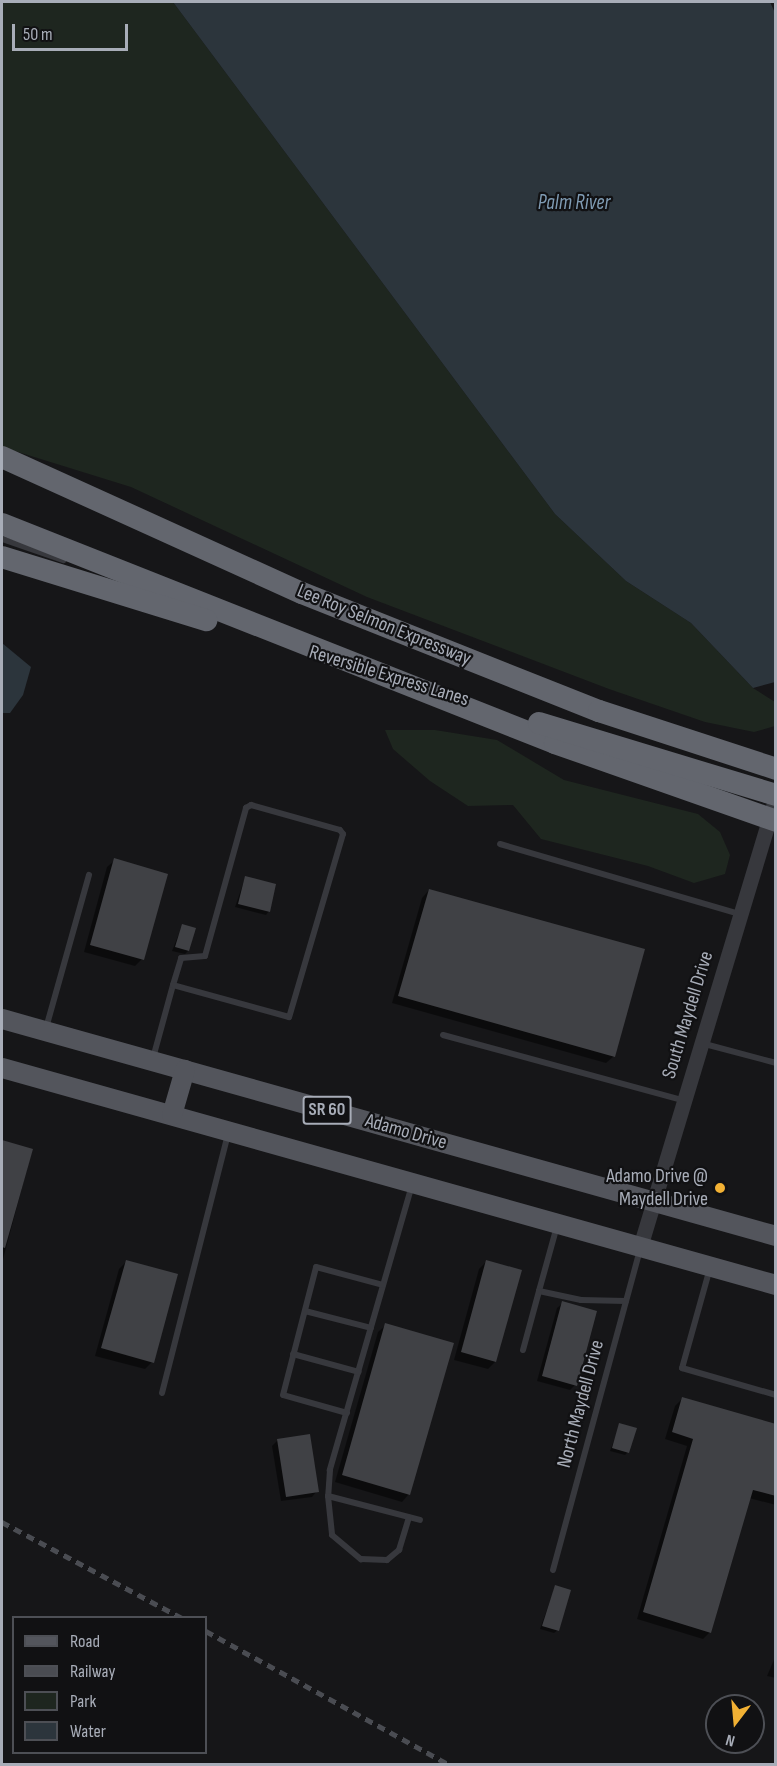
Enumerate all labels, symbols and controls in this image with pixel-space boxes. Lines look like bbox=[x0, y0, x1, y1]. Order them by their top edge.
scale bar bbox=[15, 12, 130, 50]
text: 50 m bbox=[23, 24, 53, 45]
water label: Palm River bbox=[538, 190, 610, 216]
street label: Lee Roy Selmon Expressway bbox=[293, 579, 475, 671]
street label: Reversible Express Lanes bbox=[306, 640, 472, 712]
street label: South Maydell Drive bbox=[657, 948, 719, 1082]
road number: SR 60 bbox=[302, 1095, 352, 1125]
street label: Adamo Drive bbox=[363, 1109, 449, 1155]
place label: Adamo Drive @ Maydell Drive bbox=[606, 1164, 708, 1211]
marker: Adamo Drive @ Maydell Drive bbox=[713, 1181, 727, 1195]
street label: North Maydell Drive bbox=[552, 1338, 610, 1470]
legend bbox=[12, 1616, 207, 1754]
text: Road bbox=[70, 1631, 100, 1652]
text: Railway bbox=[70, 1661, 115, 1682]
text: Park bbox=[70, 1691, 96, 1712]
north arrow bbox=[705, 1694, 765, 1754]
text: Water bbox=[70, 1721, 106, 1742]
text: N bbox=[724, 1730, 737, 1750]

